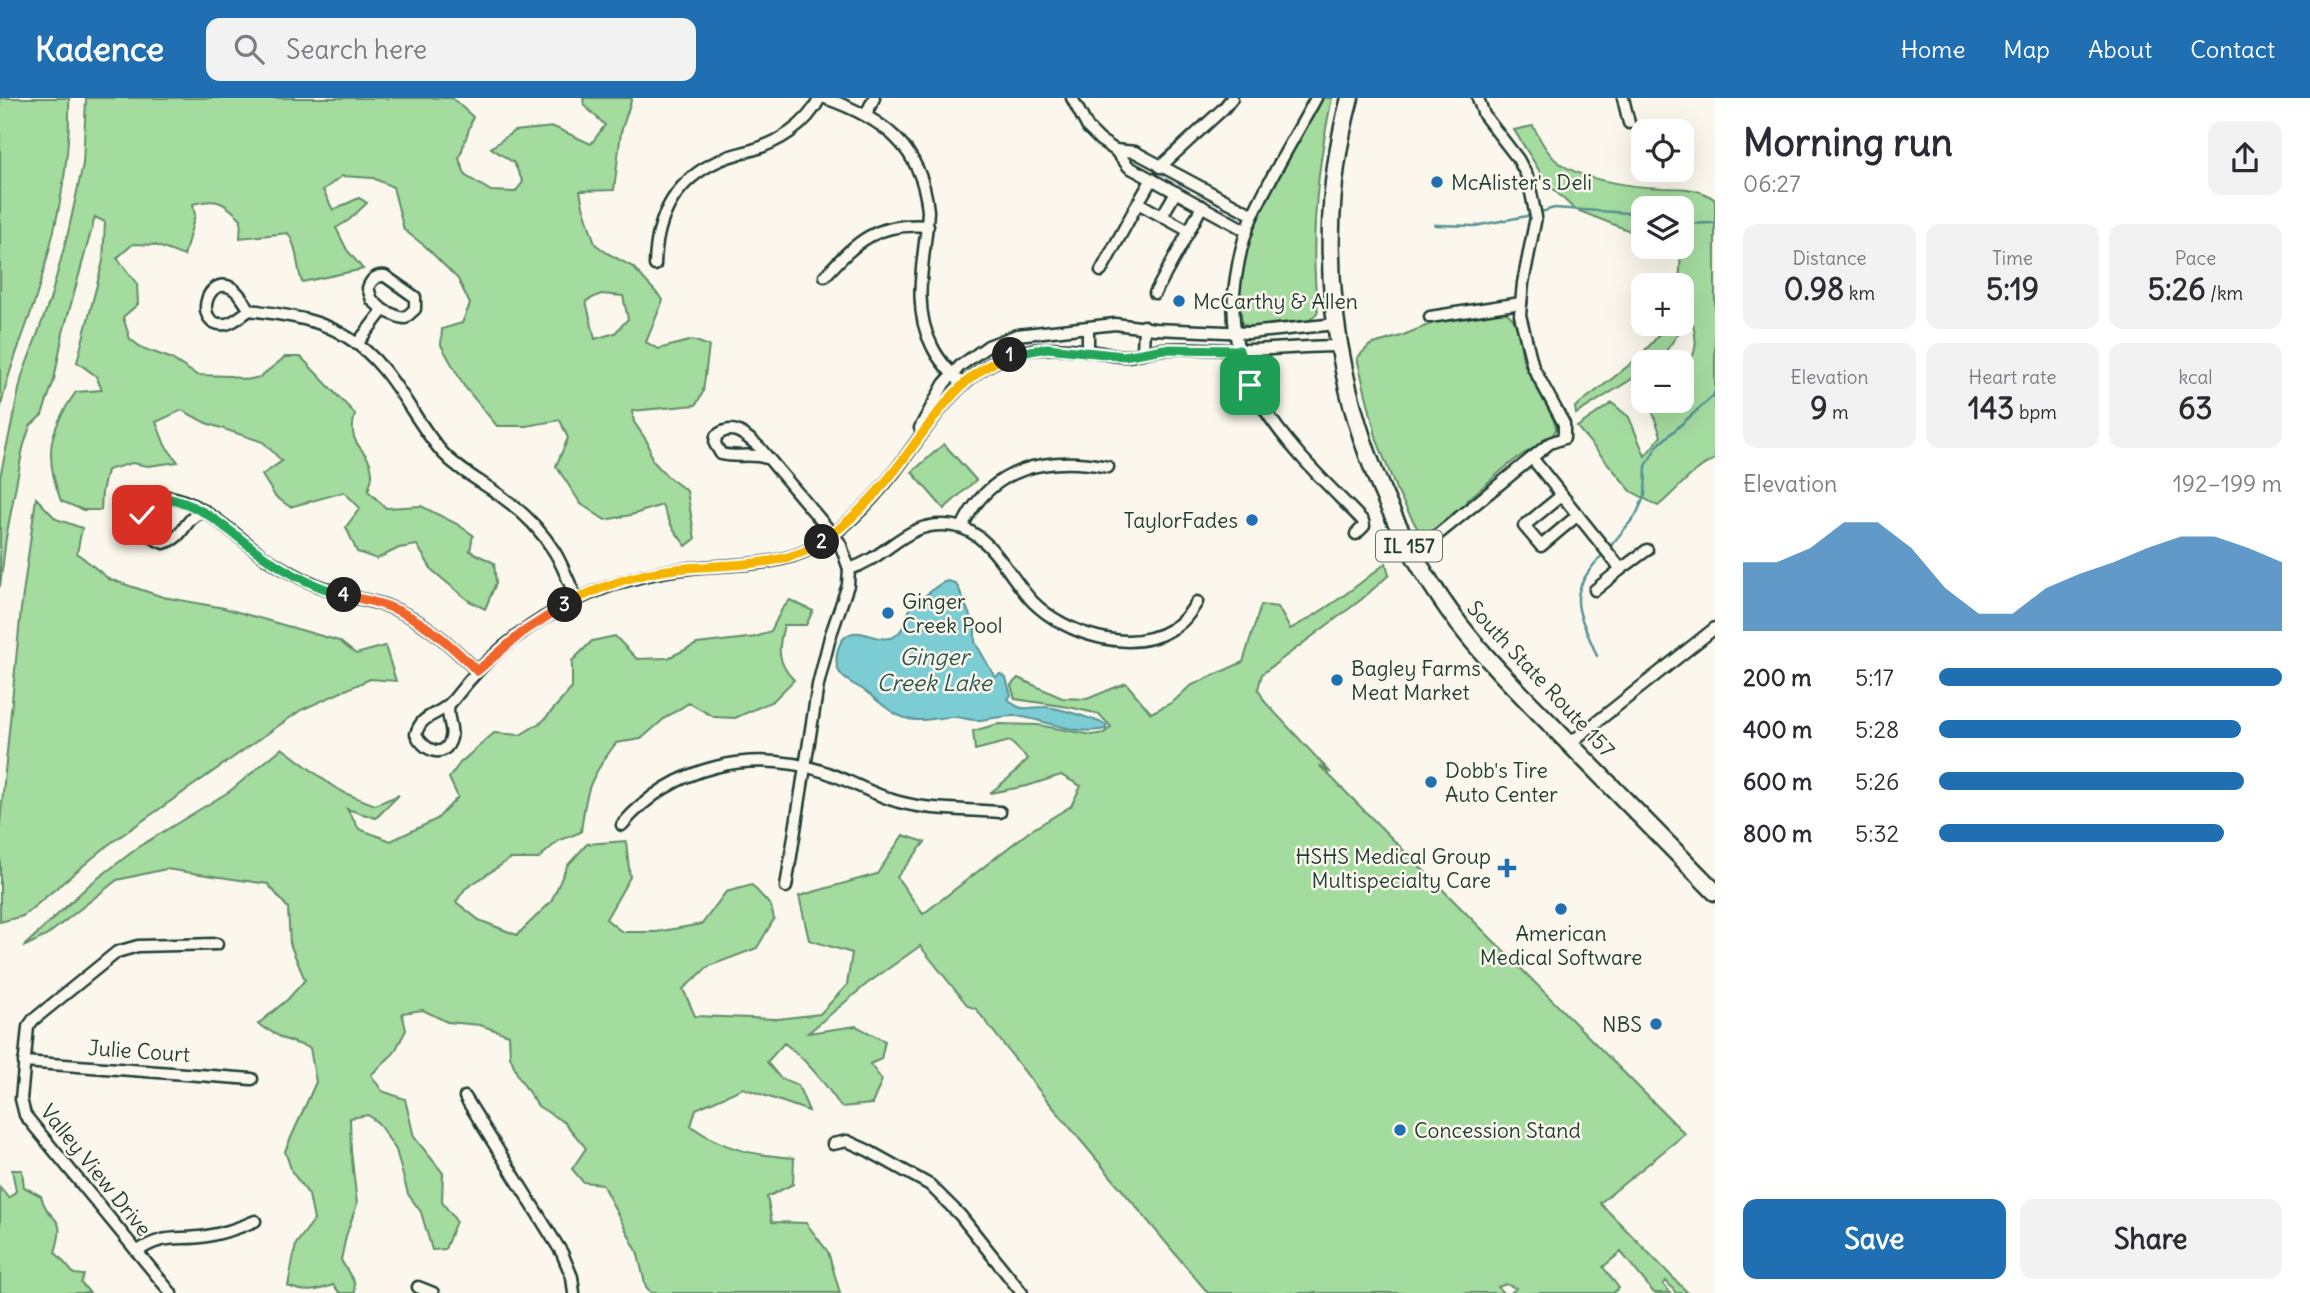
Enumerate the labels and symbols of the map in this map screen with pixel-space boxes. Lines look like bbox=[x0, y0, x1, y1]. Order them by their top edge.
place label: McAlister's Deli bbox=[1451, 169, 1592, 196]
marker: McAlister's Deli bbox=[1429, 174, 1445, 190]
place label: McCarthy & Allen bbox=[1193, 288, 1358, 315]
marker: McCarthy & Allen bbox=[1171, 293, 1187, 309]
pin: 1 bbox=[992, 338, 1028, 372]
pin bbox=[1220, 355, 1280, 415]
pin bbox=[112, 485, 172, 545]
place label: TaylorFades bbox=[1124, 507, 1238, 534]
marker: TaylorFades bbox=[1244, 512, 1260, 528]
pin: 2 bbox=[804, 524, 840, 560]
road number: IL 157 bbox=[1376, 530, 1442, 561]
pin: 4 bbox=[326, 578, 362, 612]
pin: 3 bbox=[548, 588, 582, 622]
place label: Ginger Creek Pool bbox=[902, 588, 1002, 639]
street label: South State Route 157 bbox=[1461, 595, 1621, 763]
marker: Ginger Creek Pool bbox=[880, 605, 896, 621]
water label: Ginger Creek Lake bbox=[876, 642, 993, 697]
place label: Bagley Farms Meat Market bbox=[1351, 655, 1481, 706]
marker: Bagley Farms Meat Market bbox=[1329, 672, 1345, 688]
place label: Dobb's Tire Auto Center bbox=[1445, 757, 1558, 808]
marker: Dobb's Tire Auto Center bbox=[1423, 774, 1439, 790]
place label: HSHS Medical Group Multispecialty Care bbox=[1295, 843, 1491, 894]
marker: HSHS Medical Group Multispecialty Care bbox=[1497, 858, 1517, 878]
marker: American Medical Software bbox=[1553, 901, 1569, 917]
place label: American Medical Software bbox=[1480, 920, 1642, 971]
place label: NBS bbox=[1602, 1011, 1642, 1038]
marker: NBS bbox=[1648, 1016, 1664, 1032]
street label: Julie Court bbox=[87, 1034, 191, 1068]
street label: Valley View Drive bbox=[34, 1098, 158, 1242]
place label: Concession Stand bbox=[1414, 1117, 1581, 1144]
marker: Concession Stand bbox=[1392, 1122, 1408, 1138]

